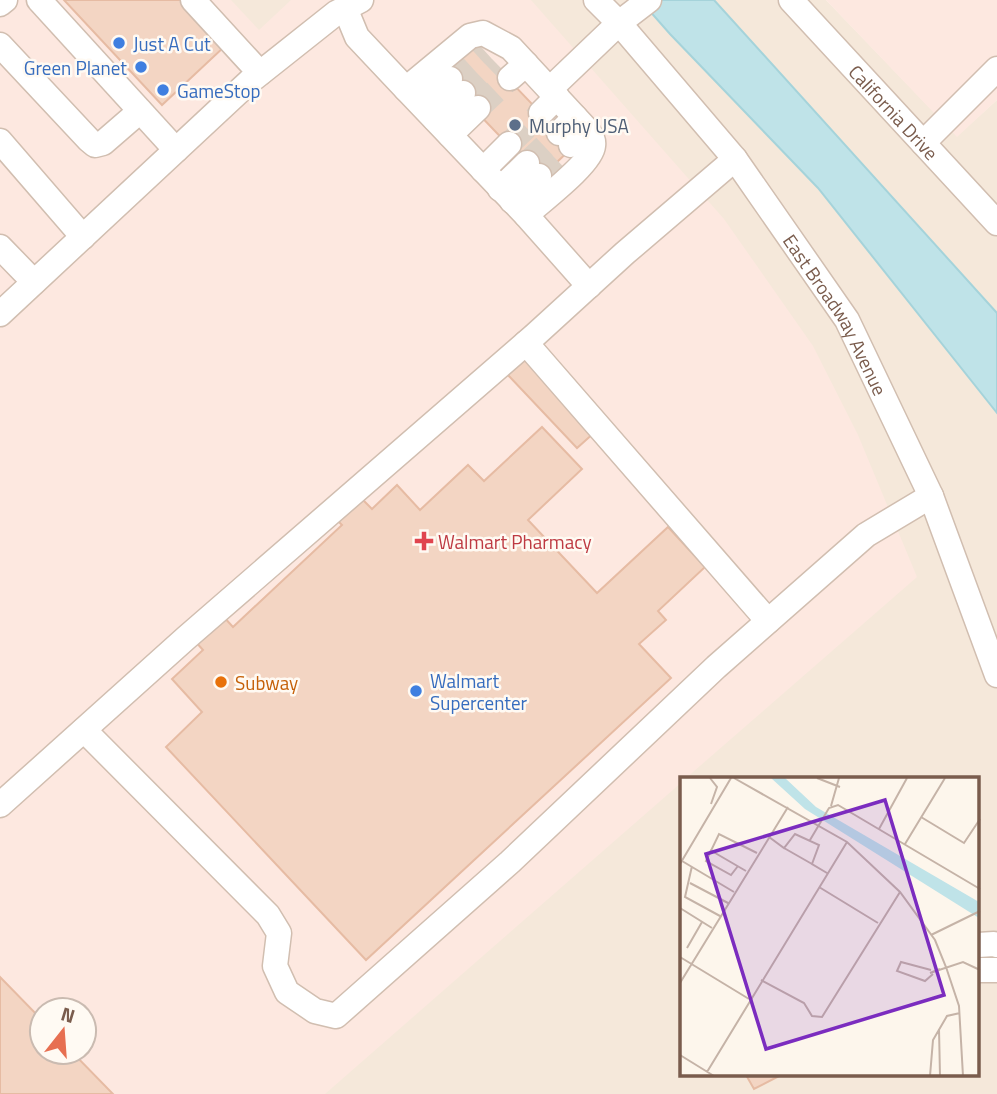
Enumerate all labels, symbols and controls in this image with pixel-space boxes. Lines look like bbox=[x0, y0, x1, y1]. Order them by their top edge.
place label: Just A Cut bbox=[133, 29, 211, 58]
marker: Just A Cut bbox=[111, 35, 127, 51]
place label: Green Planet bbox=[24, 53, 127, 82]
street label: California Drive bbox=[842, 57, 946, 166]
marker: Green Planet bbox=[133, 59, 149, 75]
place label: GameStop bbox=[177, 76, 260, 105]
marker: GameStop bbox=[155, 82, 171, 98]
place label: Murphy USA bbox=[529, 111, 629, 140]
marker: Murphy USA bbox=[507, 117, 523, 133]
street label: East Broadway Avenue bbox=[777, 228, 895, 400]
place label: Walmart Pharmacy bbox=[438, 527, 592, 556]
marker: Walmart Pharmacy bbox=[416, 533, 432, 549]
place label: Walmart Supercenter bbox=[430, 666, 528, 717]
place label: Subway bbox=[235, 668, 298, 697]
marker: Subway bbox=[213, 674, 229, 690]
marker: Walmart Supercenter bbox=[408, 683, 424, 699]
inset map bbox=[680, 777, 979, 1076]
north arrow bbox=[28, 996, 98, 1066]
text: N bbox=[58, 998, 79, 1030]

